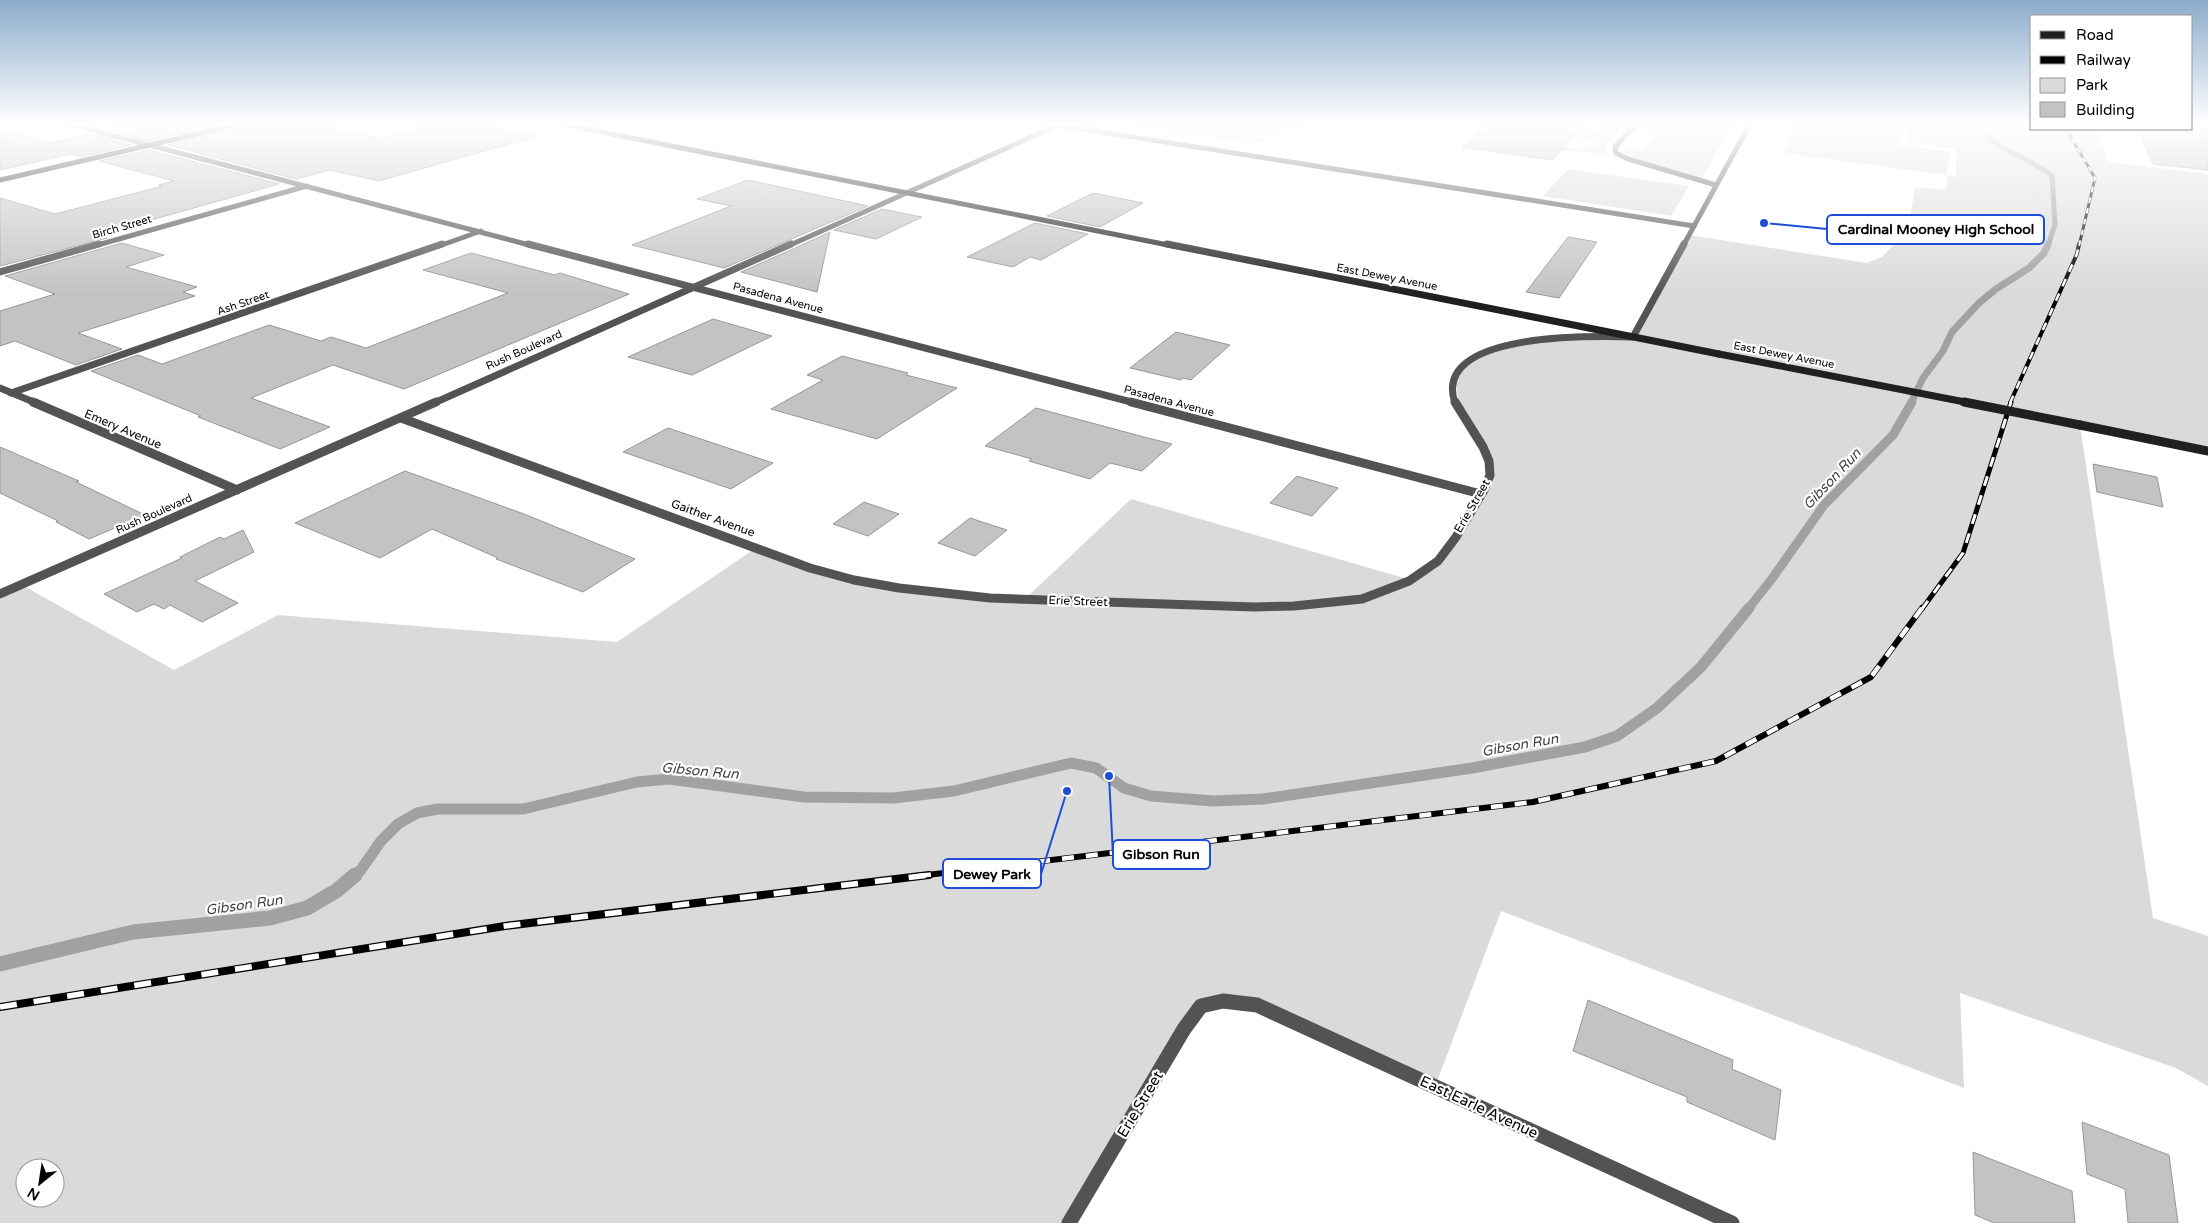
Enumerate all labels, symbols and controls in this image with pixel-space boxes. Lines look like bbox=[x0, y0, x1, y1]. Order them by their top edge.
legend bbox=[2030, 15, 2193, 130]
text: Road bbox=[2076, 26, 2114, 44]
text: Railway bbox=[2076, 51, 2131, 69]
text: Park bbox=[2076, 76, 2108, 94]
text: Building bbox=[2076, 101, 2135, 119]
street label: Birch Street bbox=[91, 212, 153, 242]
callout: Cardinal Mooney High School bbox=[1827, 215, 2044, 244]
text: Cardinal Mooney High School bbox=[1838, 221, 2034, 238]
street label: East Dewey Avenue bbox=[1335, 261, 1439, 293]
street label: Pasadena Avenue bbox=[731, 280, 825, 316]
street label: Ash Street bbox=[215, 288, 271, 318]
street label: Rush Boulevard bbox=[484, 327, 564, 373]
street label: East Dewey Avenue bbox=[1732, 339, 1836, 371]
street label: Pasadena Avenue bbox=[1122, 383, 1216, 419]
street label: Emery Avenue bbox=[82, 406, 164, 452]
water label: Gibson Run bbox=[1799, 445, 1865, 513]
street label: Erie Street bbox=[1451, 476, 1493, 535]
street label: Rush Boulevard bbox=[114, 491, 194, 537]
street label: Gaither Avenue bbox=[669, 496, 757, 540]
street label: Erie Street bbox=[1048, 593, 1108, 609]
water label: Gibson Run bbox=[1480, 730, 1560, 760]
water label: Gibson Run bbox=[661, 759, 740, 783]
callout: Gibson Run bbox=[1113, 840, 1210, 869]
text: Gibson Run bbox=[1122, 846, 1200, 863]
callout: Dewey Park bbox=[943, 859, 1041, 888]
text: Dewey Park bbox=[953, 866, 1031, 883]
water label: Gibson Run bbox=[205, 891, 284, 919]
street label: Erie Street bbox=[1113, 1067, 1167, 1140]
street label: East Earle Avenue bbox=[1417, 1072, 1541, 1142]
north arrow bbox=[15, 1158, 65, 1208]
text: N bbox=[25, 1184, 43, 1204]

